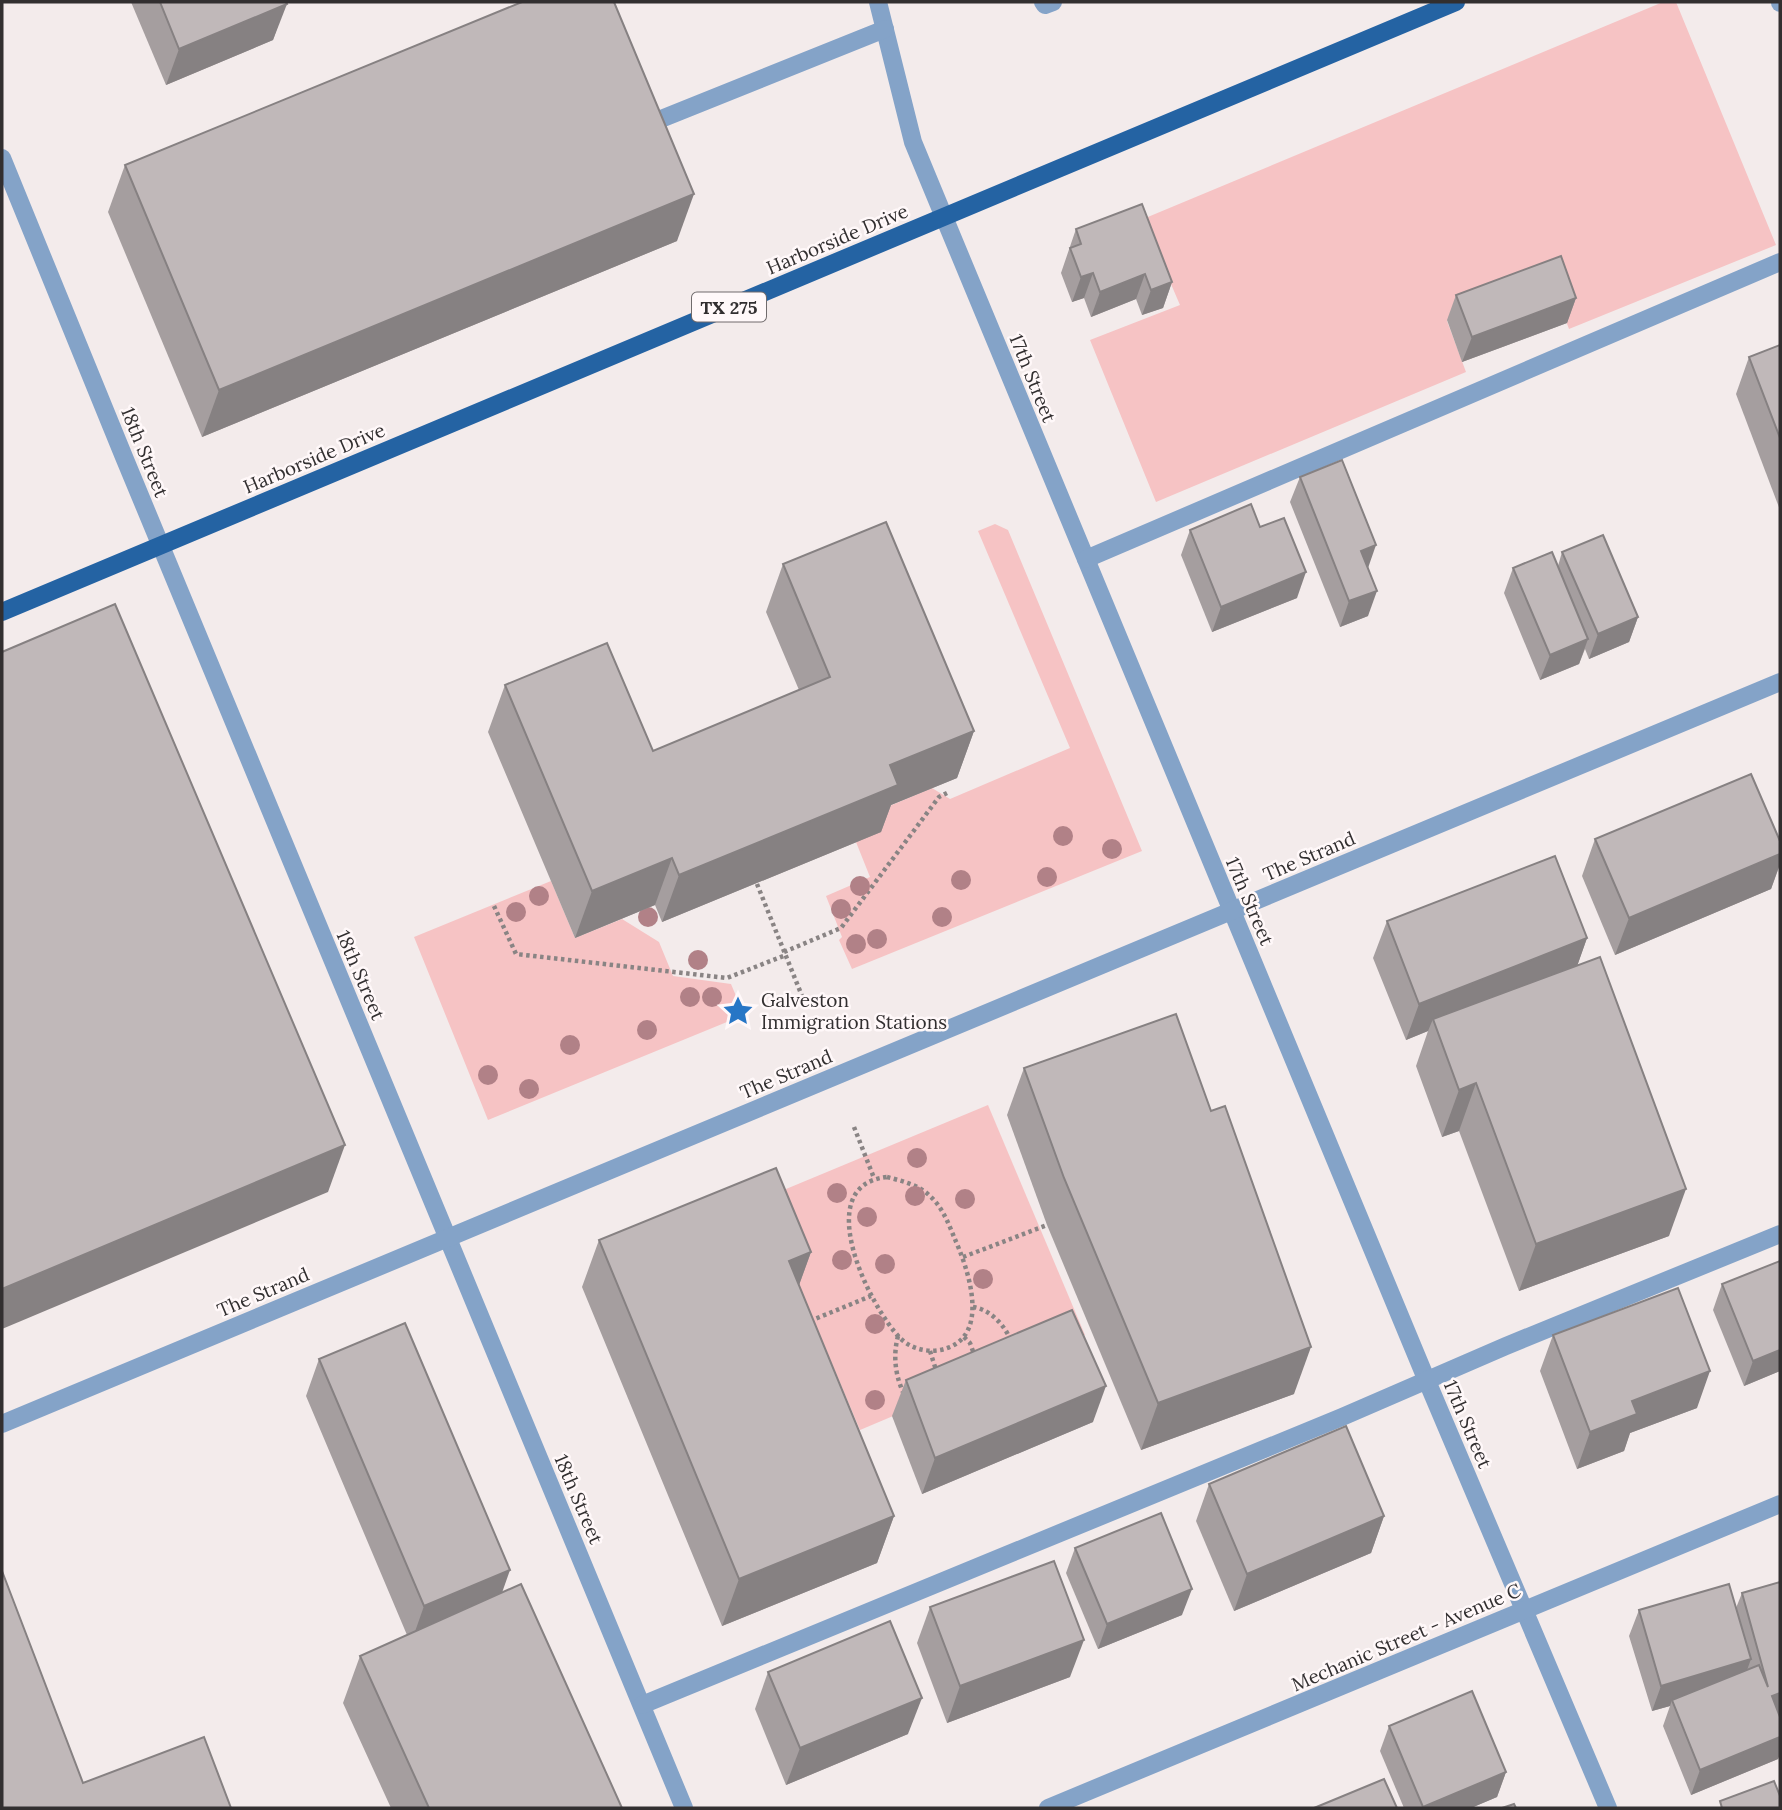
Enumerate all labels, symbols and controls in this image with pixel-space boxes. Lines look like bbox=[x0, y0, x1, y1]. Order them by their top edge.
street label: Harborside Drive bbox=[763, 198, 911, 280]
road number: TX 275 bbox=[692, 292, 766, 321]
street label: 17th Street bbox=[1004, 330, 1062, 426]
street label: 18th Street bbox=[116, 403, 174, 501]
street label: Harborside Drive bbox=[240, 417, 388, 499]
street label: The Strand bbox=[1259, 826, 1359, 886]
street label: 17th Street bbox=[1221, 853, 1280, 949]
street label: 18th Street bbox=[331, 926, 391, 1024]
place label: Galveston Immigration Stations bbox=[761, 988, 947, 1034]
place icon: Galveston Immigration Stations bbox=[721, 994, 755, 1028]
street label: The Strand bbox=[736, 1044, 836, 1104]
street label: The Strand bbox=[213, 1262, 313, 1322]
street label: 17th Street bbox=[1439, 1376, 1498, 1472]
street label: 18th Street bbox=[549, 1450, 609, 1548]
street label: Mechanic Street - Avenue C bbox=[1288, 1578, 1524, 1696]

